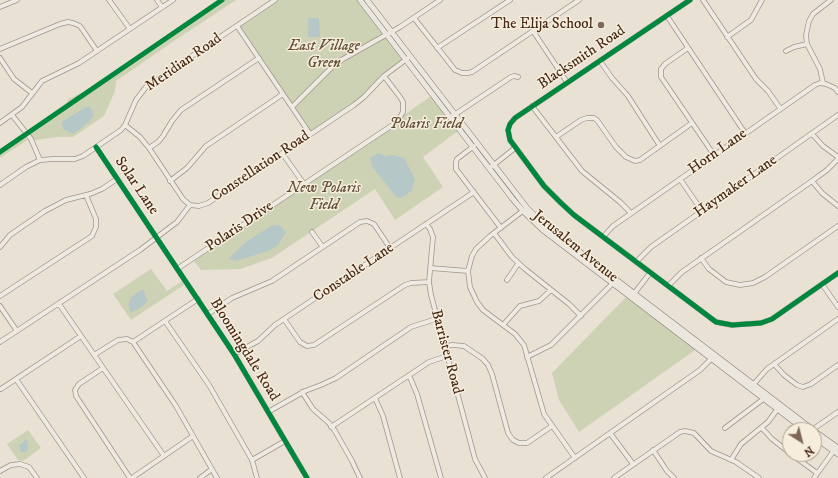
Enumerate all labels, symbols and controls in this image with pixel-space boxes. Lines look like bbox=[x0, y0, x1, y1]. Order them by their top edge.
place label: The Elija School bbox=[491, 16, 593, 34]
marker: The Elija School bbox=[596, 20, 606, 30]
street label: Blacksmith Road bbox=[535, 22, 629, 94]
street label: Meridian Road bbox=[142, 30, 226, 96]
park label: East Village Green bbox=[288, 38, 360, 73]
park label: Polaris Field bbox=[389, 116, 463, 134]
street label: Horn Lane bbox=[685, 125, 751, 179]
street label: Constellation Road bbox=[208, 127, 314, 207]
street label: Haymaker Lane bbox=[691, 152, 781, 222]
street label: Solar Lane bbox=[110, 154, 162, 218]
park label: New Polaris Field bbox=[287, 180, 361, 215]
street label: Polaris Drive bbox=[203, 198, 277, 256]
street label: Jerusalem Avenue bbox=[529, 207, 621, 287]
street label: Constable Lane bbox=[310, 239, 398, 307]
street label: Bloomingdale Road bbox=[205, 295, 283, 405]
street label: Barrister Road bbox=[426, 308, 466, 396]
north arrow bbox=[782, 422, 822, 462]
text: N bbox=[801, 443, 816, 459]

